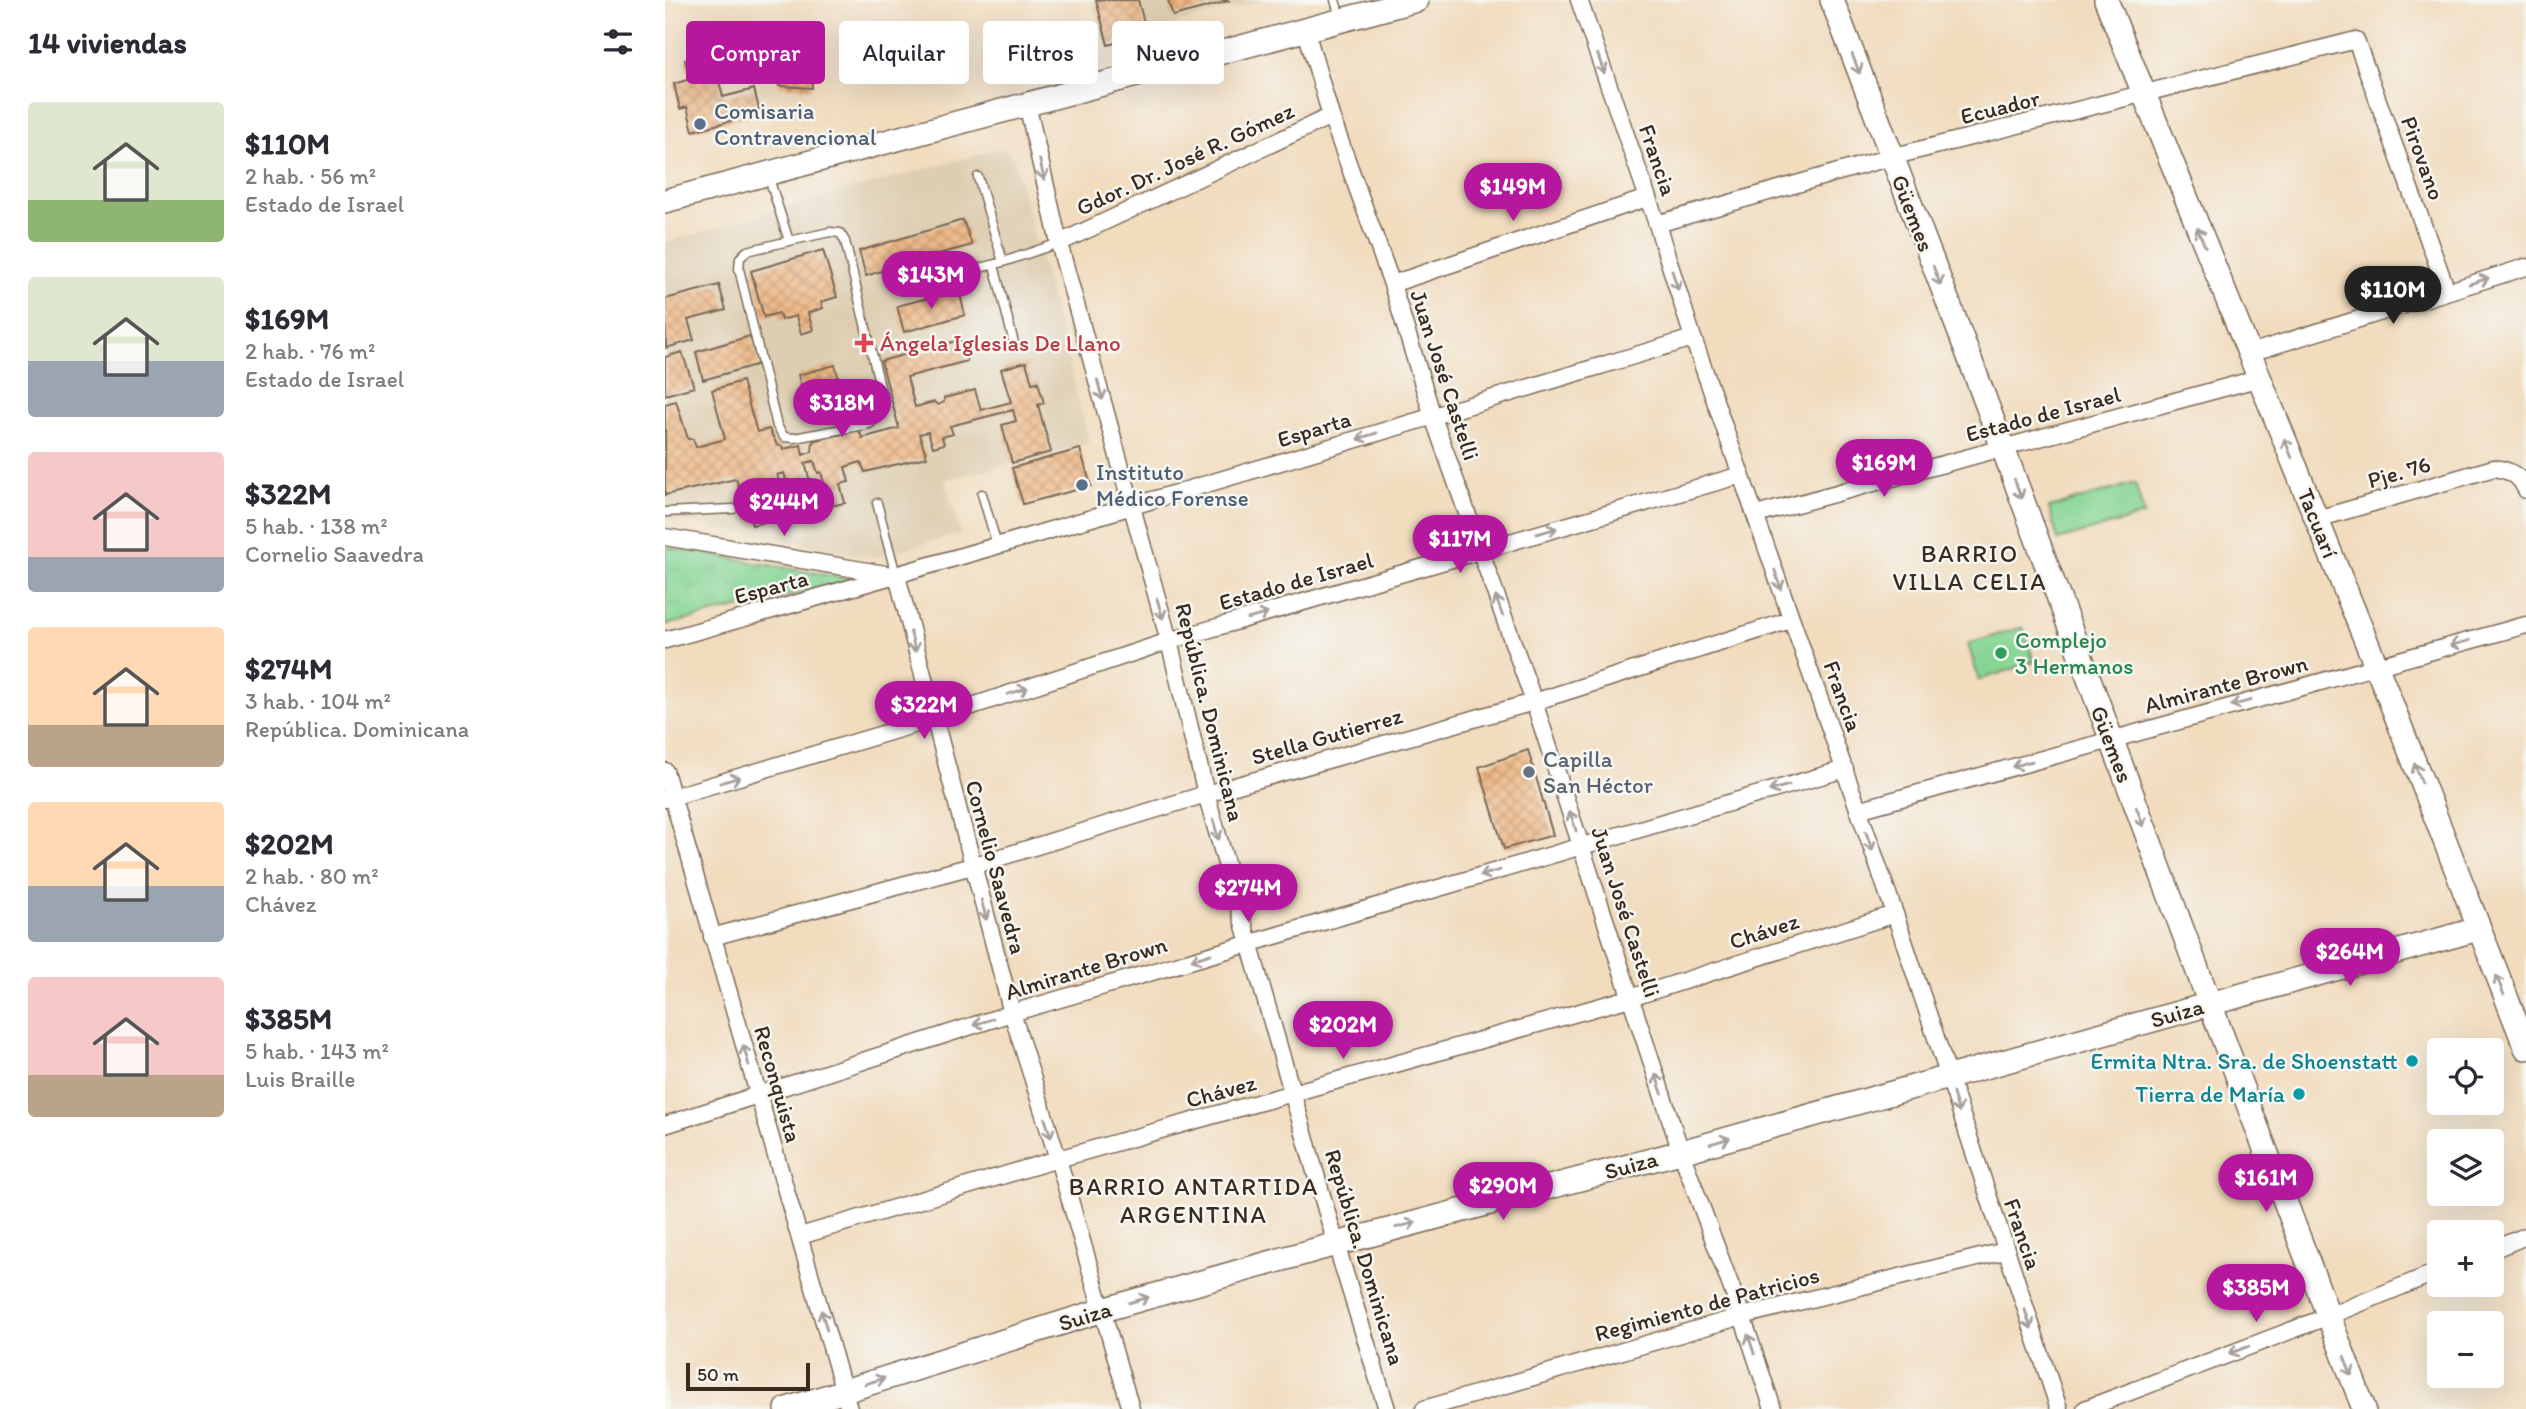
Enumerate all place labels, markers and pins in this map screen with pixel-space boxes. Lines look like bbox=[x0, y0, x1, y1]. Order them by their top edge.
place label: Comisaria Contravencional bbox=[714, 97, 877, 151]
marker: Comisaria Contravencional bbox=[692, 116, 708, 132]
pin: $149M bbox=[1464, 164, 1562, 223]
pin: $143M bbox=[882, 252, 980, 311]
pin: $110M bbox=[2344, 266, 2442, 326]
place label: Ángela Iglesias De Llano bbox=[880, 329, 1121, 357]
marker: Ángela Iglesias De Llano bbox=[854, 333, 874, 353]
pin: $318M bbox=[793, 380, 891, 439]
pin: $169M bbox=[1835, 440, 1933, 499]
place label: Instituto Médico Forense bbox=[1096, 458, 1249, 512]
marker: Instituto Médico Forense bbox=[1074, 477, 1090, 493]
pin: $244M bbox=[735, 478, 833, 538]
pin: $117M bbox=[1411, 516, 1509, 575]
place label: Complejo 3 Hermanos bbox=[2015, 626, 2134, 680]
marker: Complejo 3 Hermanos bbox=[1993, 645, 2009, 661]
pin: $322M bbox=[875, 682, 973, 741]
place label: Capilla San Héctor bbox=[1543, 745, 1653, 799]
marker: Capilla San Héctor bbox=[1521, 764, 1537, 780]
pin: $274M bbox=[1199, 864, 1297, 924]
pin: $264M bbox=[2301, 928, 2399, 988]
pin: $202M bbox=[1294, 1002, 1392, 1061]
place label: Ermita Ntra. Sra. de Shoenstatt bbox=[2091, 1047, 2398, 1075]
marker: Ermita Ntra. Sra. de Shoenstatt bbox=[2404, 1053, 2420, 1069]
place label: Tierra de María bbox=[2135, 1080, 2285, 1108]
marker: Tierra de María bbox=[2291, 1086, 2307, 1102]
pin: $161M bbox=[2217, 1154, 2315, 1214]
pin: $290M bbox=[1454, 1162, 1552, 1222]
pin: $385M bbox=[2207, 1264, 2305, 1324]

